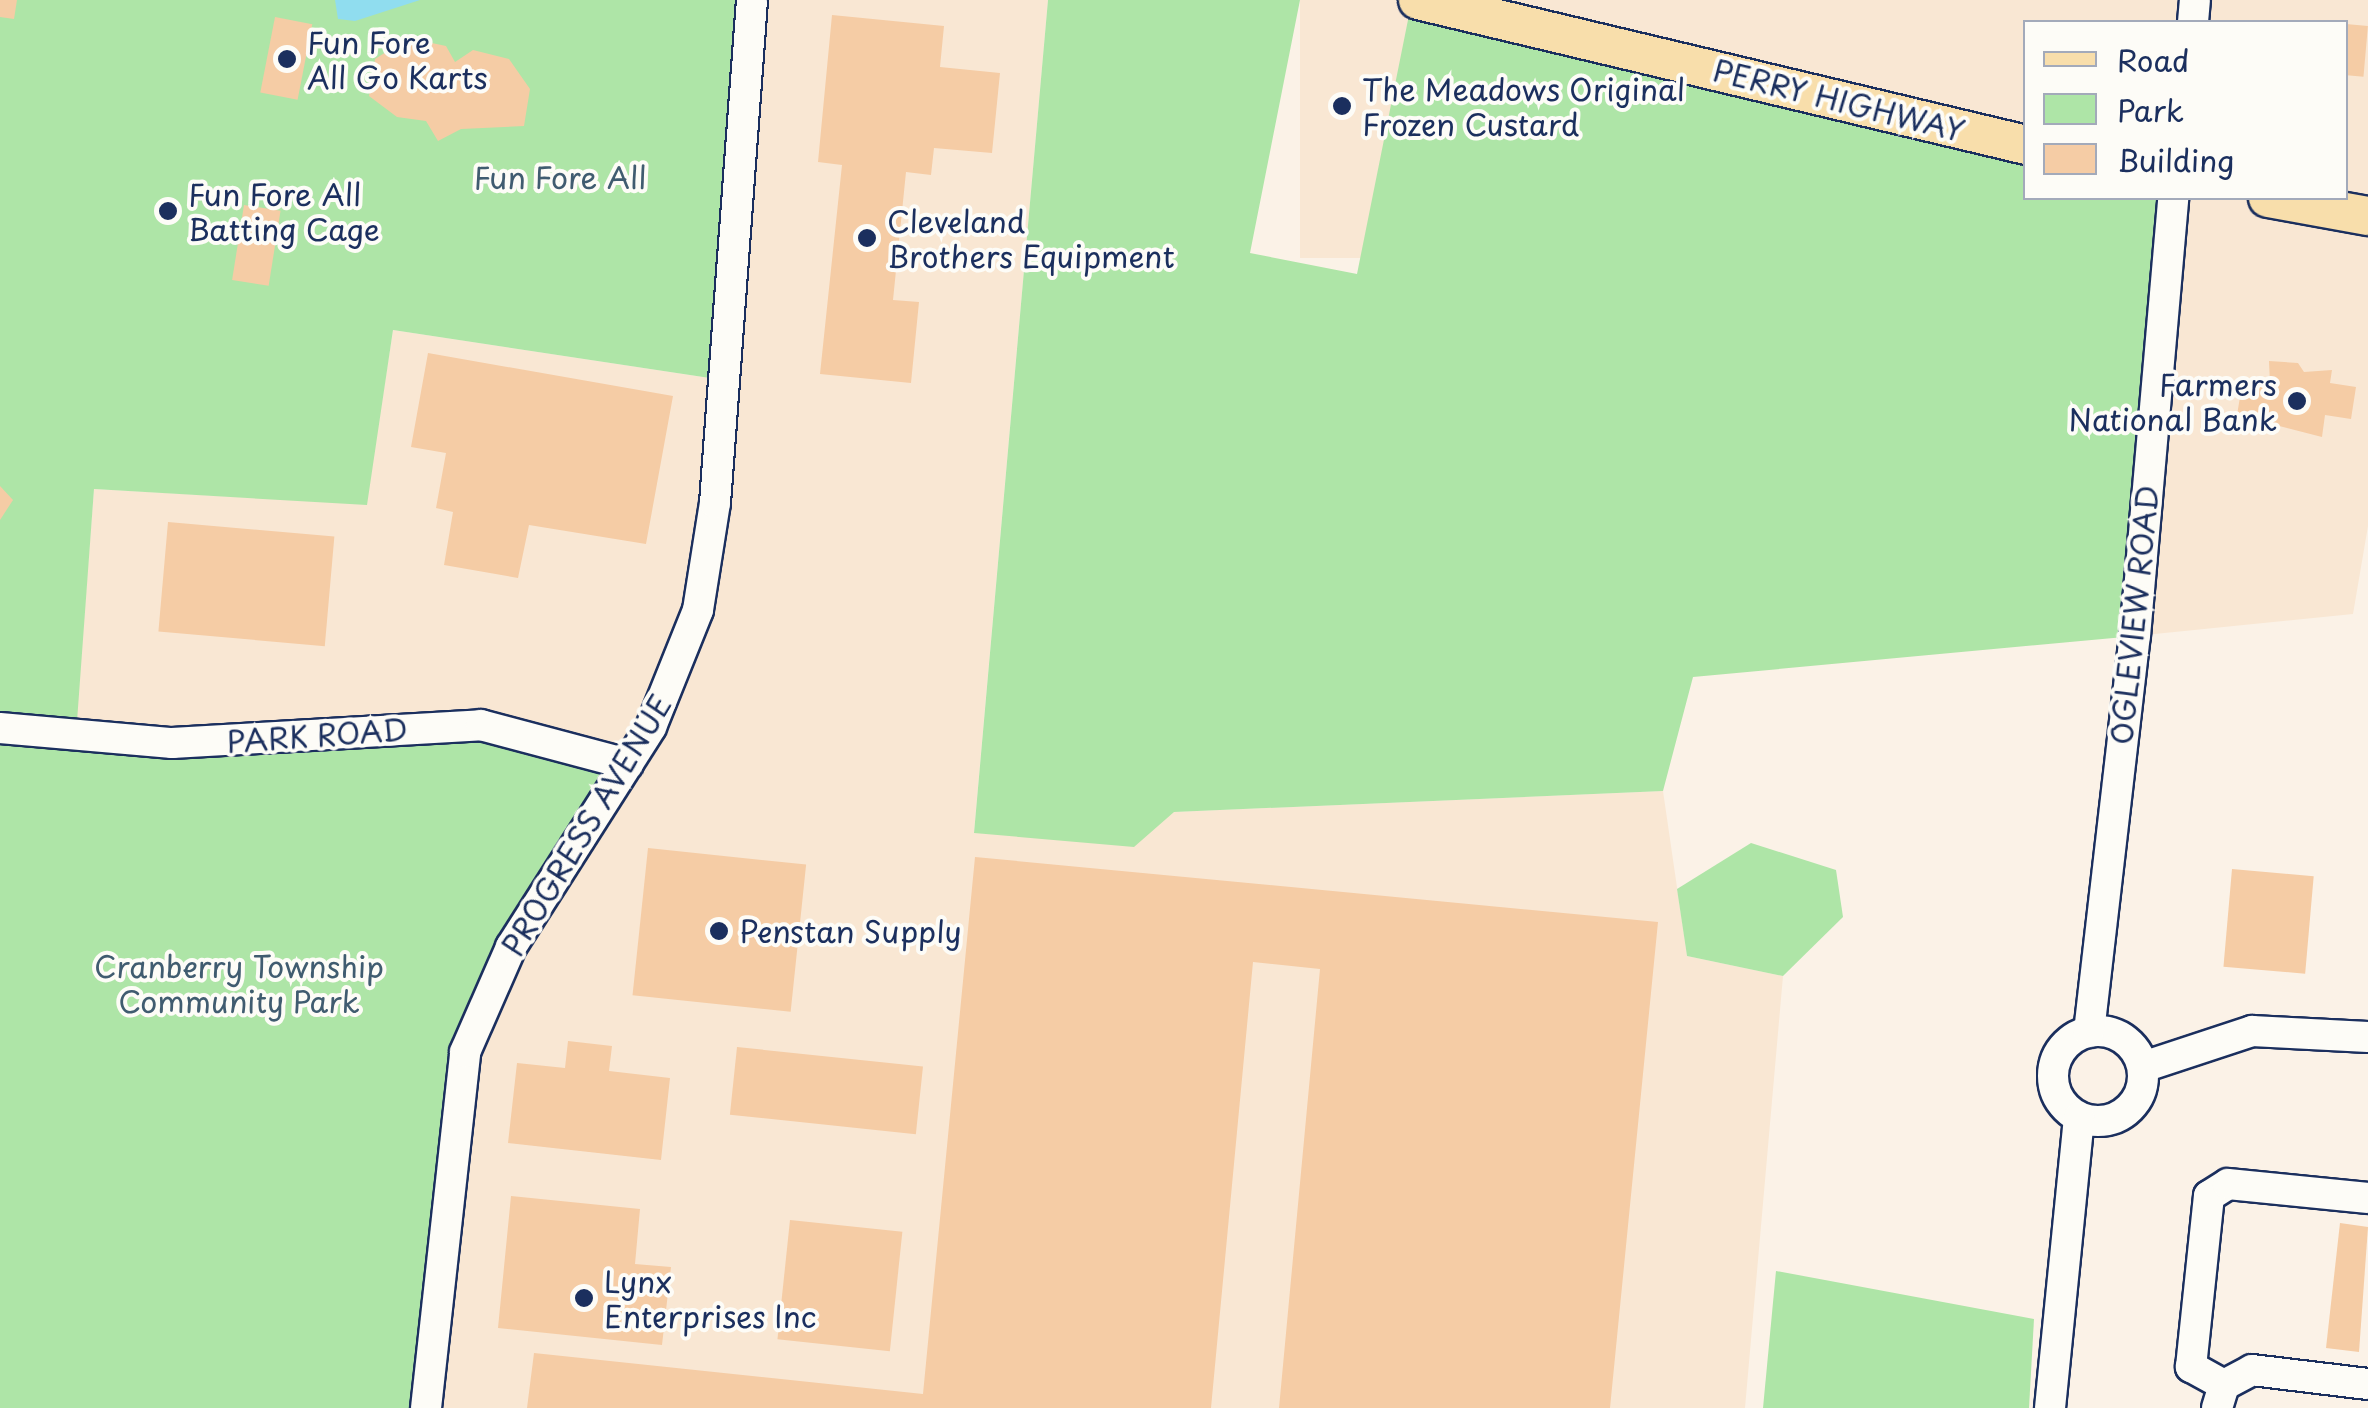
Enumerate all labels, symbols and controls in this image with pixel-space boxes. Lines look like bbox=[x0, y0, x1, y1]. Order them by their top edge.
legend bbox=[2023, 20, 2348, 200]
place label: Fun Fore All Go Karts bbox=[307, 24, 487, 94]
text: Road bbox=[2117, 37, 2190, 82]
marker: Fun Fore All Go Karts bbox=[276, 48, 298, 70]
street label: PERRY HIGHWAY bbox=[1709, 51, 1969, 149]
place label: The Meadows Original Frozen Custard bbox=[1362, 71, 1686, 142]
text: Park bbox=[2117, 87, 2184, 132]
marker: The Meadows Original Frozen Custard bbox=[1331, 95, 1353, 117]
text: Building bbox=[2117, 137, 2234, 182]
park label: Fun Fore All bbox=[474, 159, 646, 195]
place label: Fun Fore All Batting Cage bbox=[188, 176, 380, 246]
marker: Fun Fore All Batting Cage bbox=[157, 200, 179, 222]
place label: Cleveland Brothers Equipment bbox=[887, 203, 1176, 274]
marker: Cleveland Brothers Equipment bbox=[856, 227, 878, 249]
place label: Farmers National Bank bbox=[2069, 366, 2277, 436]
marker: Farmers National Bank bbox=[2286, 390, 2308, 412]
street label: OGLEVIEW ROAD bbox=[2102, 482, 2166, 748]
street label: PROGRESS AVENUE bbox=[494, 688, 678, 962]
street label: PARK ROAD bbox=[224, 711, 410, 759]
place label: Penstan Supply bbox=[739, 913, 960, 949]
marker: Penstan Supply bbox=[708, 920, 730, 942]
park label: Cranberry Township Community Park bbox=[95, 948, 383, 1018]
place label: Lynx Enterprises Inc bbox=[604, 1263, 818, 1334]
marker: Lynx Enterprises Inc bbox=[573, 1287, 595, 1309]

